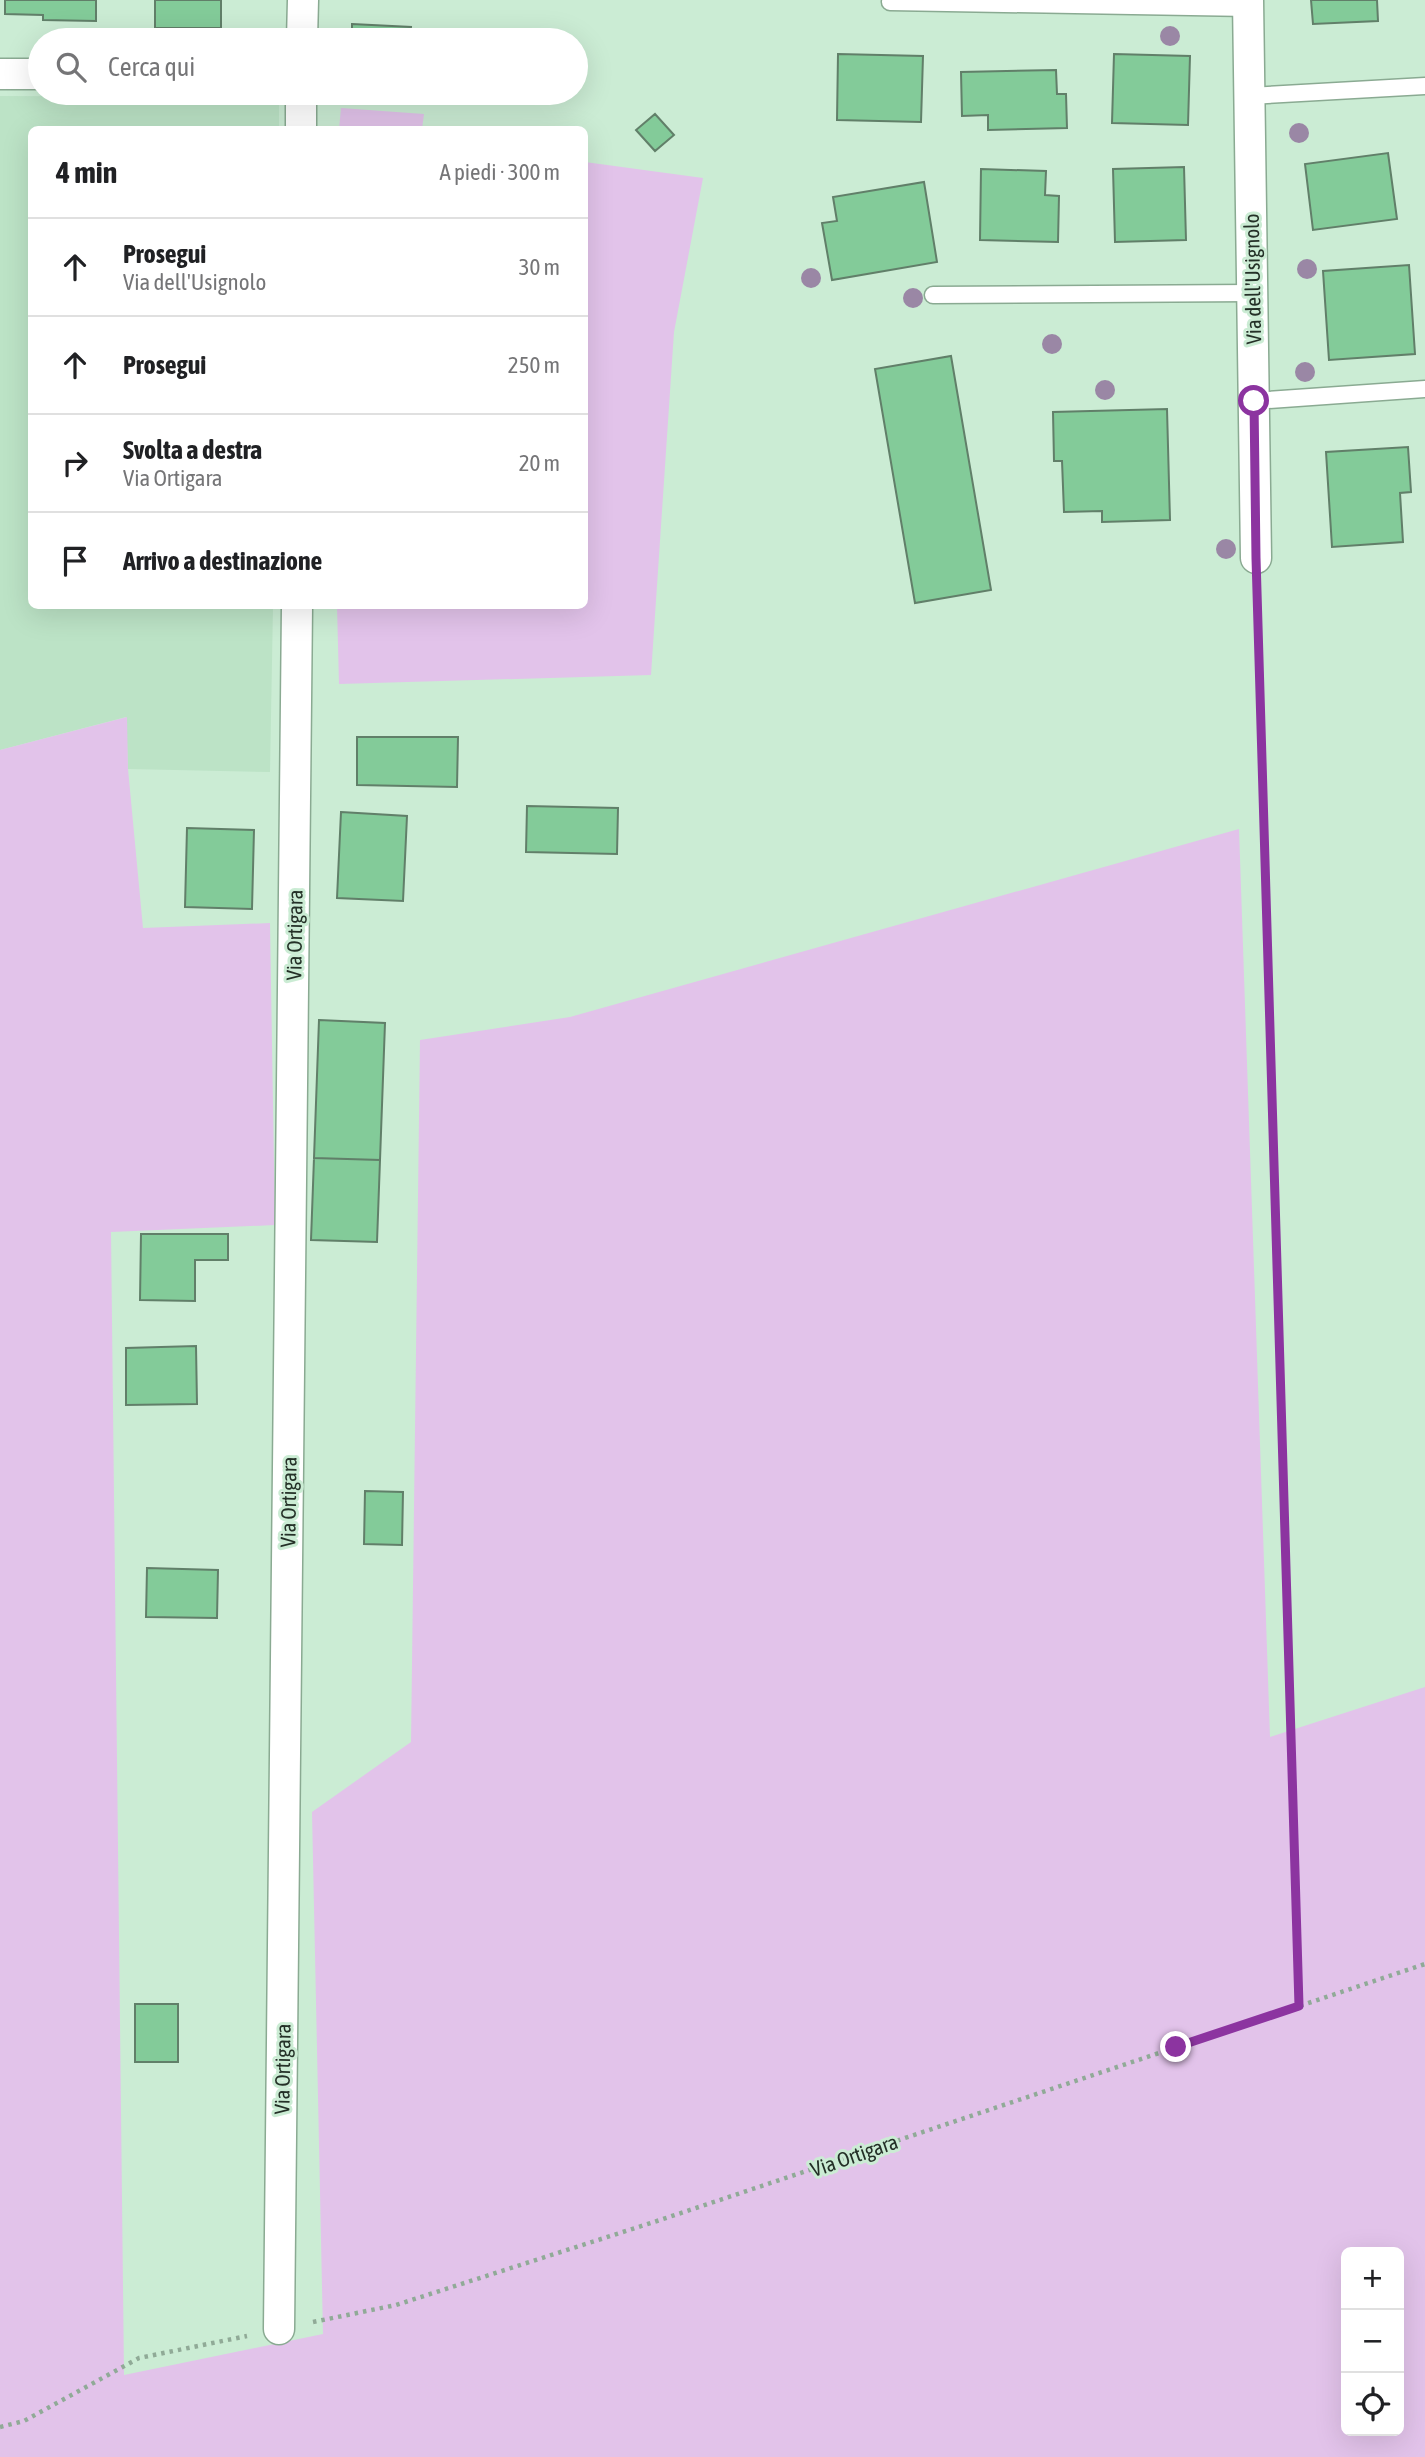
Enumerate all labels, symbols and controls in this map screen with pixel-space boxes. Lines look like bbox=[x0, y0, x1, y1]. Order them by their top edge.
search box bbox=[28, 28, 588, 105]
icon: search bbox=[52, 48, 90, 86]
text: Cerca qui bbox=[108, 52, 195, 82]
text: 4 min bbox=[56, 155, 117, 189]
text: A piedi · 300 m bbox=[440, 159, 560, 185]
street label: Via dell'Usignolo bbox=[1239, 213, 1265, 345]
text: Prosegui bbox=[123, 239, 206, 269]
icon: ahead bbox=[56, 248, 94, 286]
text: 30 m bbox=[519, 254, 560, 280]
text: Via dell'Usignolo bbox=[123, 269, 266, 295]
icon: ahead bbox=[56, 346, 94, 384]
text: Prosegui bbox=[123, 350, 206, 380]
text: 250 m bbox=[508, 352, 560, 378]
route start bbox=[1238, 385, 1269, 416]
text: Svolta a destra bbox=[123, 435, 262, 465]
icon: right bbox=[56, 444, 94, 482]
text: 20 m bbox=[519, 450, 560, 476]
text: Via Ortigara bbox=[123, 465, 222, 491]
icon: arrive bbox=[56, 542, 94, 580]
text: Arrivo a destinazione bbox=[123, 546, 322, 576]
street label: Via Ortigara bbox=[281, 889, 307, 981]
street label: Via Ortigara bbox=[275, 1456, 301, 1548]
street label: Via Ortigara bbox=[269, 2023, 295, 2115]
route end bbox=[1160, 2031, 1191, 2062]
street label: Via Ortigara bbox=[807, 2129, 901, 2181]
map controls bbox=[1341, 2247, 1404, 2436]
button: + bbox=[1341, 2247, 1404, 2310]
button: − bbox=[1341, 2310, 1404, 2373]
button: locate bbox=[1341, 2373, 1404, 2436]

